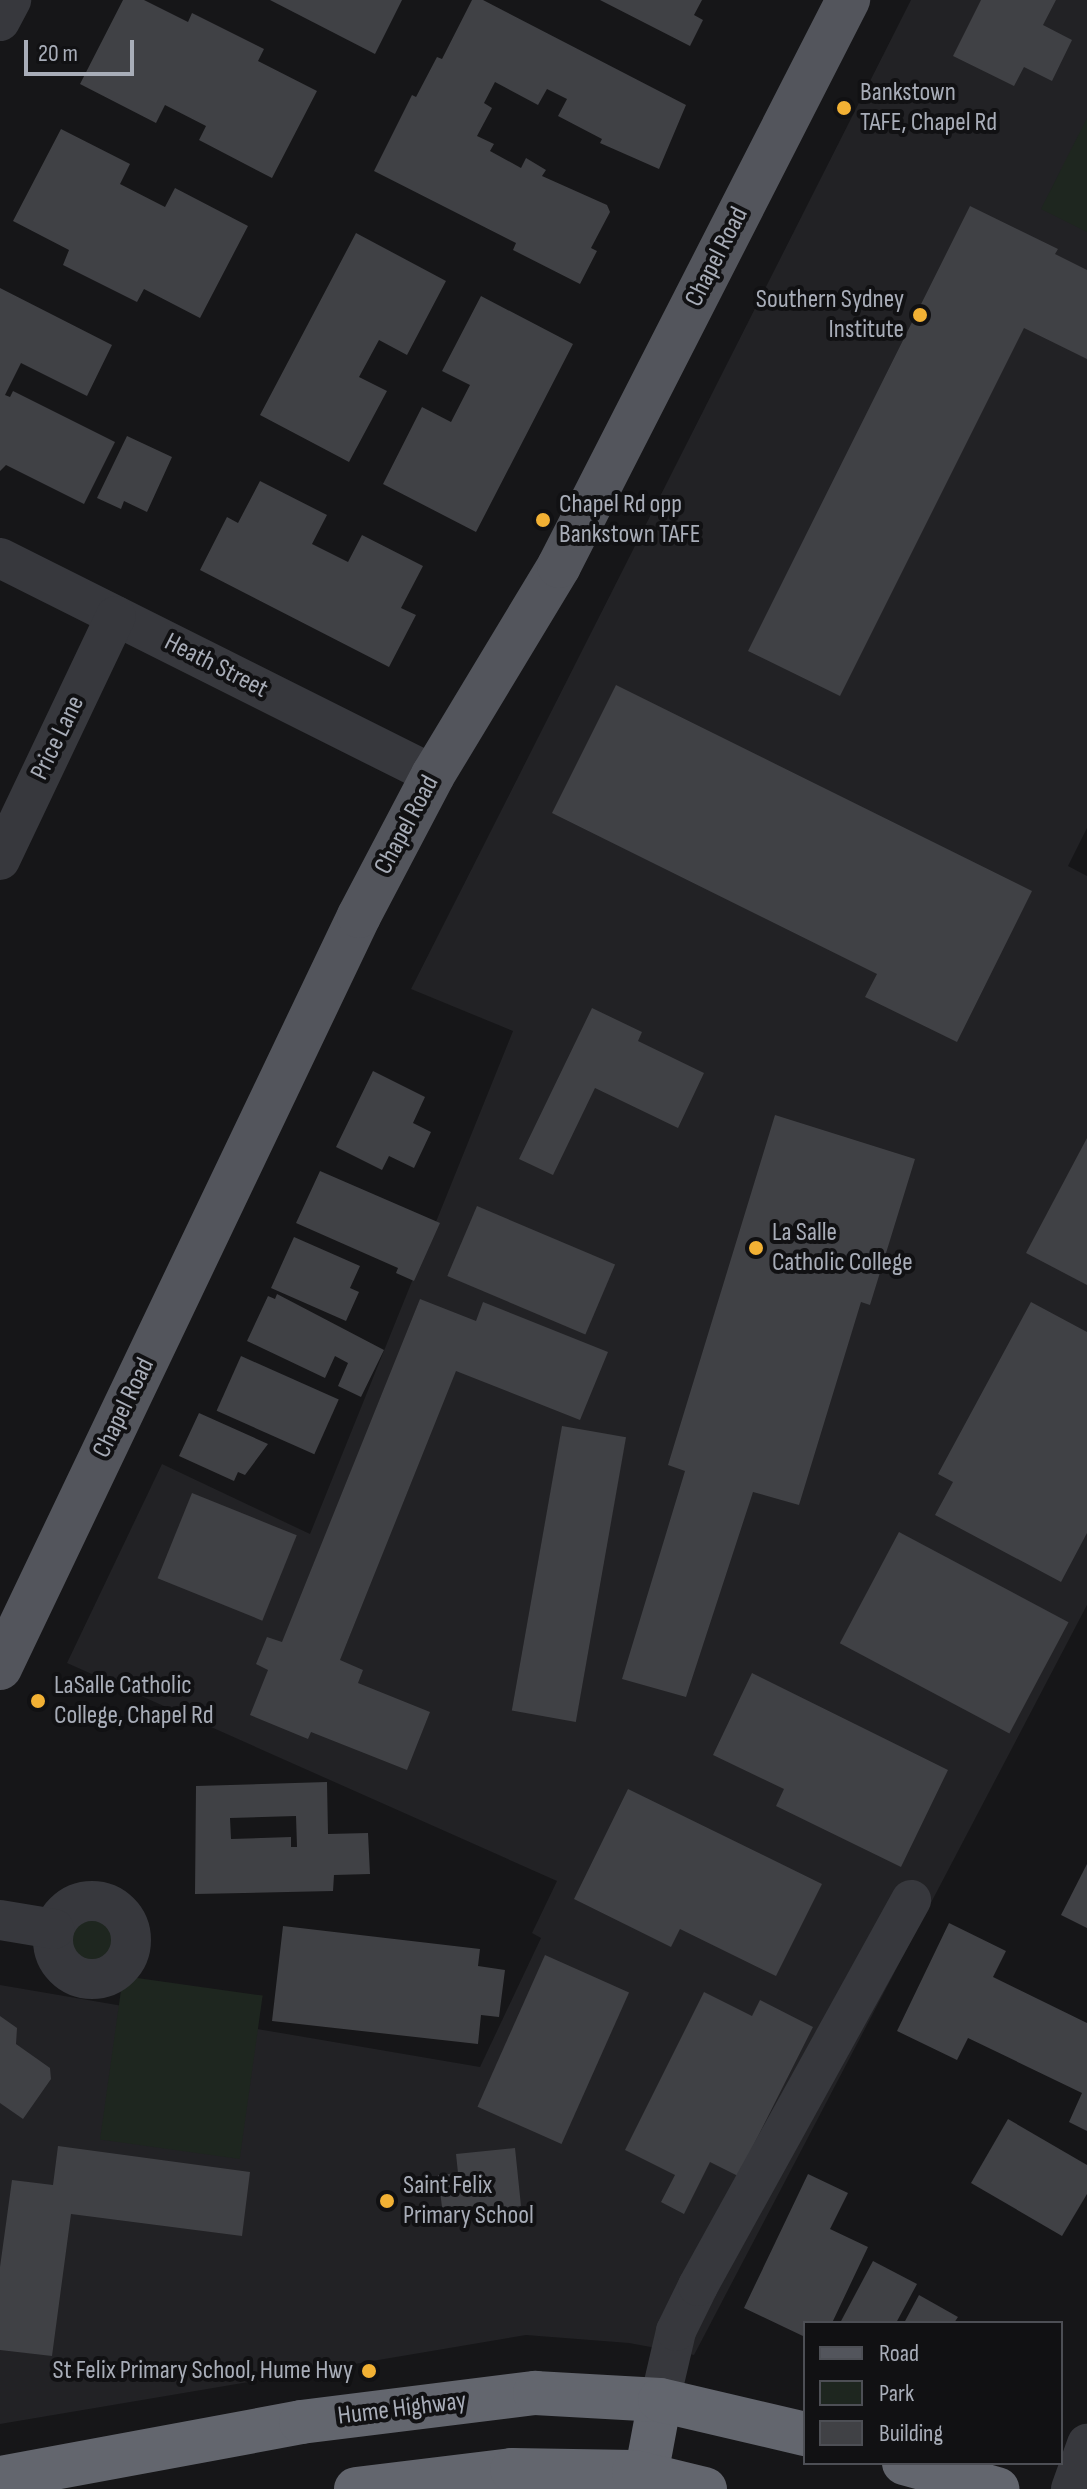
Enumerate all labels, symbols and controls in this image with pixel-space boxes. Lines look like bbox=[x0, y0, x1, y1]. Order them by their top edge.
scale bar bbox=[28, 24, 138, 74]
text: 20 m bbox=[38, 39, 78, 68]
place label: Bankstown TAFE, Chapel Rd bbox=[860, 77, 997, 138]
marker: Bankstown TAFE, Chapel Rd bbox=[835, 99, 853, 117]
street label: Chapel Road bbox=[679, 202, 755, 312]
place label: Southern Sydney Institute bbox=[756, 284, 904, 346]
marker: Southern Sydney Institute bbox=[911, 306, 929, 324]
place label: Chapel Rd opp Bankstown TAFE bbox=[559, 489, 701, 550]
marker: Chapel Rd opp Bankstown TAFE bbox=[534, 511, 552, 529]
street label: Heath Street bbox=[159, 627, 273, 705]
street label: Price Lane bbox=[24, 691, 92, 785]
street label: Chapel Road bbox=[368, 770, 446, 880]
place label: La Salle Catholic College bbox=[772, 1217, 913, 1278]
marker: La Salle Catholic College bbox=[747, 1239, 765, 1257]
street label: Chapel Road bbox=[86, 1353, 162, 1463]
place label: LaSalle Catholic College, Chapel Rd bbox=[54, 1670, 214, 1732]
marker: LaSalle Catholic College, Chapel Rd bbox=[29, 1692, 47, 1710]
place label: Saint Felix Primary School bbox=[403, 2170, 534, 2232]
marker: Saint Felix Primary School bbox=[378, 2192, 396, 2210]
legend bbox=[803, 2321, 1063, 2465]
text: Road bbox=[879, 2339, 919, 2368]
place label: St Felix Primary School, Hume Hwy bbox=[53, 2355, 353, 2387]
marker: St Felix Primary School, Hume Hwy bbox=[360, 2362, 378, 2380]
text: Park bbox=[879, 2379, 914, 2408]
street label: Hume Highway bbox=[336, 2386, 468, 2432]
text: Building bbox=[879, 2419, 943, 2448]

